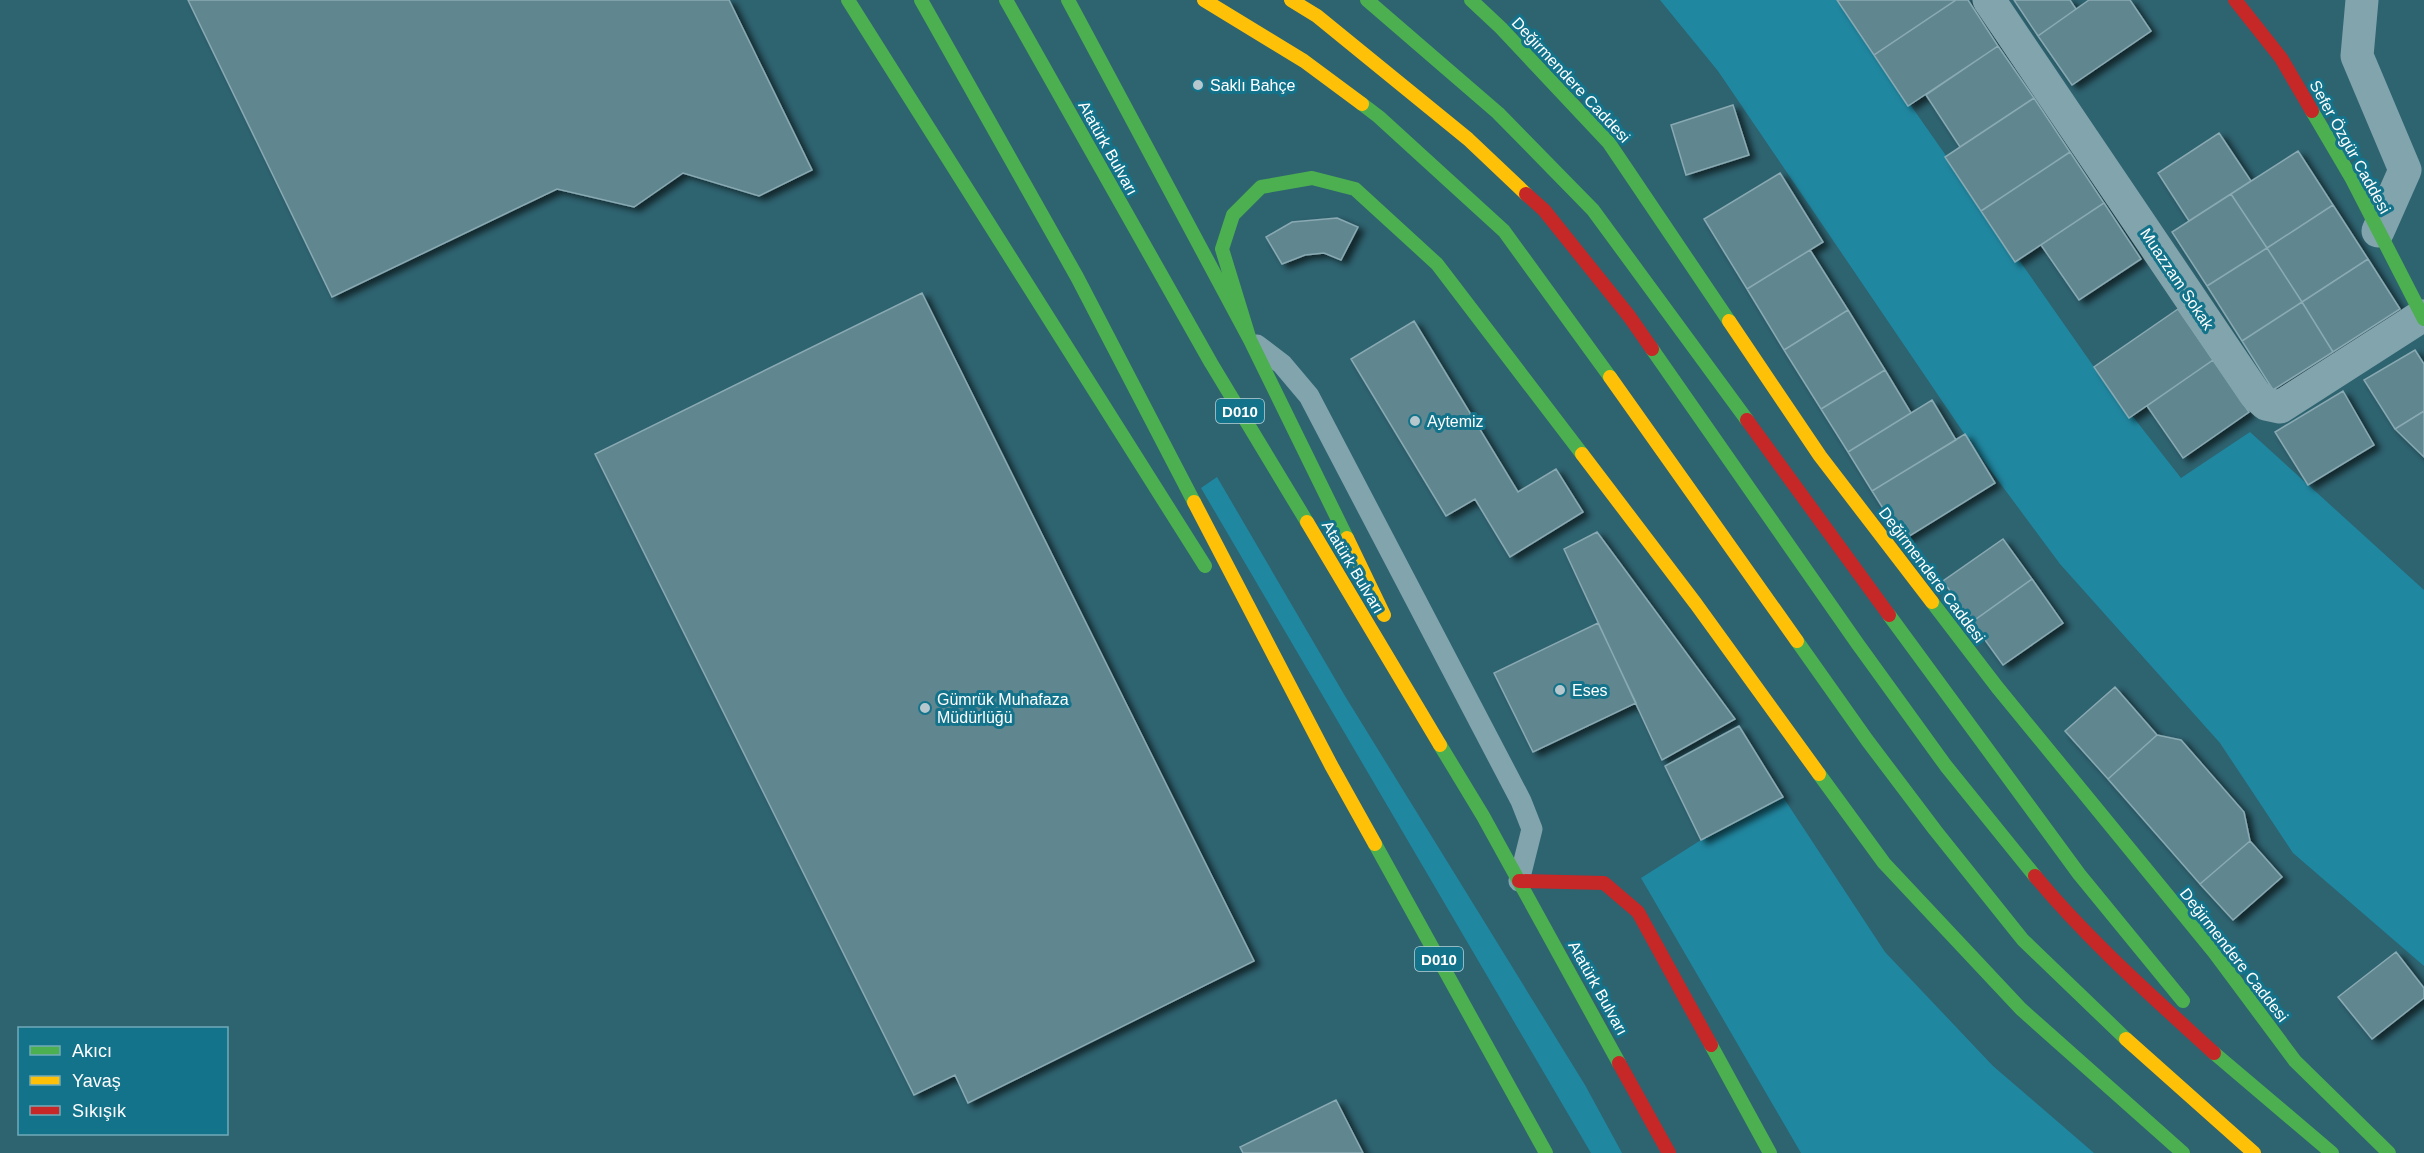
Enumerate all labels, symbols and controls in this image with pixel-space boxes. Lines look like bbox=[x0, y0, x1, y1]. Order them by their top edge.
street label: Değirmendere Caddesi bbox=[1509, 14, 1633, 146]
place label: Saklı Bahçe bbox=[1210, 77, 1295, 94]
marker: Saklı Bahçe bbox=[1191, 78, 1205, 92]
street label: Sefer Özgür Caddesi bbox=[2306, 78, 2394, 216]
street label: Atatürk Bulvarı bbox=[1075, 98, 1141, 198]
street label: Muazzam Sokak bbox=[2137, 225, 2218, 334]
road number: D010 bbox=[1216, 399, 1264, 423]
place label: Aytemiz bbox=[1427, 413, 1484, 430]
marker: Aytemiz bbox=[1408, 414, 1422, 428]
street label: Değirmendere Caddesi bbox=[1876, 504, 1988, 646]
street label: Atatürk Bulvarı bbox=[1319, 518, 1387, 616]
place label: Eses bbox=[1572, 682, 1608, 699]
marker: Eses bbox=[1553, 683, 1567, 697]
place label: Gümrük Muhafaza Müdürlüğü bbox=[937, 691, 1069, 726]
marker: Gümrük Muhafaza Müdürlüğü bbox=[918, 701, 932, 715]
street label: Değirmendere Caddesi bbox=[2177, 885, 2291, 1025]
street label: Atatürk Bulvarı bbox=[1565, 938, 1631, 1038]
road number: D010 bbox=[1415, 947, 1463, 971]
legend bbox=[18, 1027, 228, 1135]
text: Akıcı bbox=[72, 1041, 112, 1061]
text: Yavaş bbox=[72, 1071, 121, 1091]
text: Sıkışık bbox=[72, 1101, 127, 1121]

